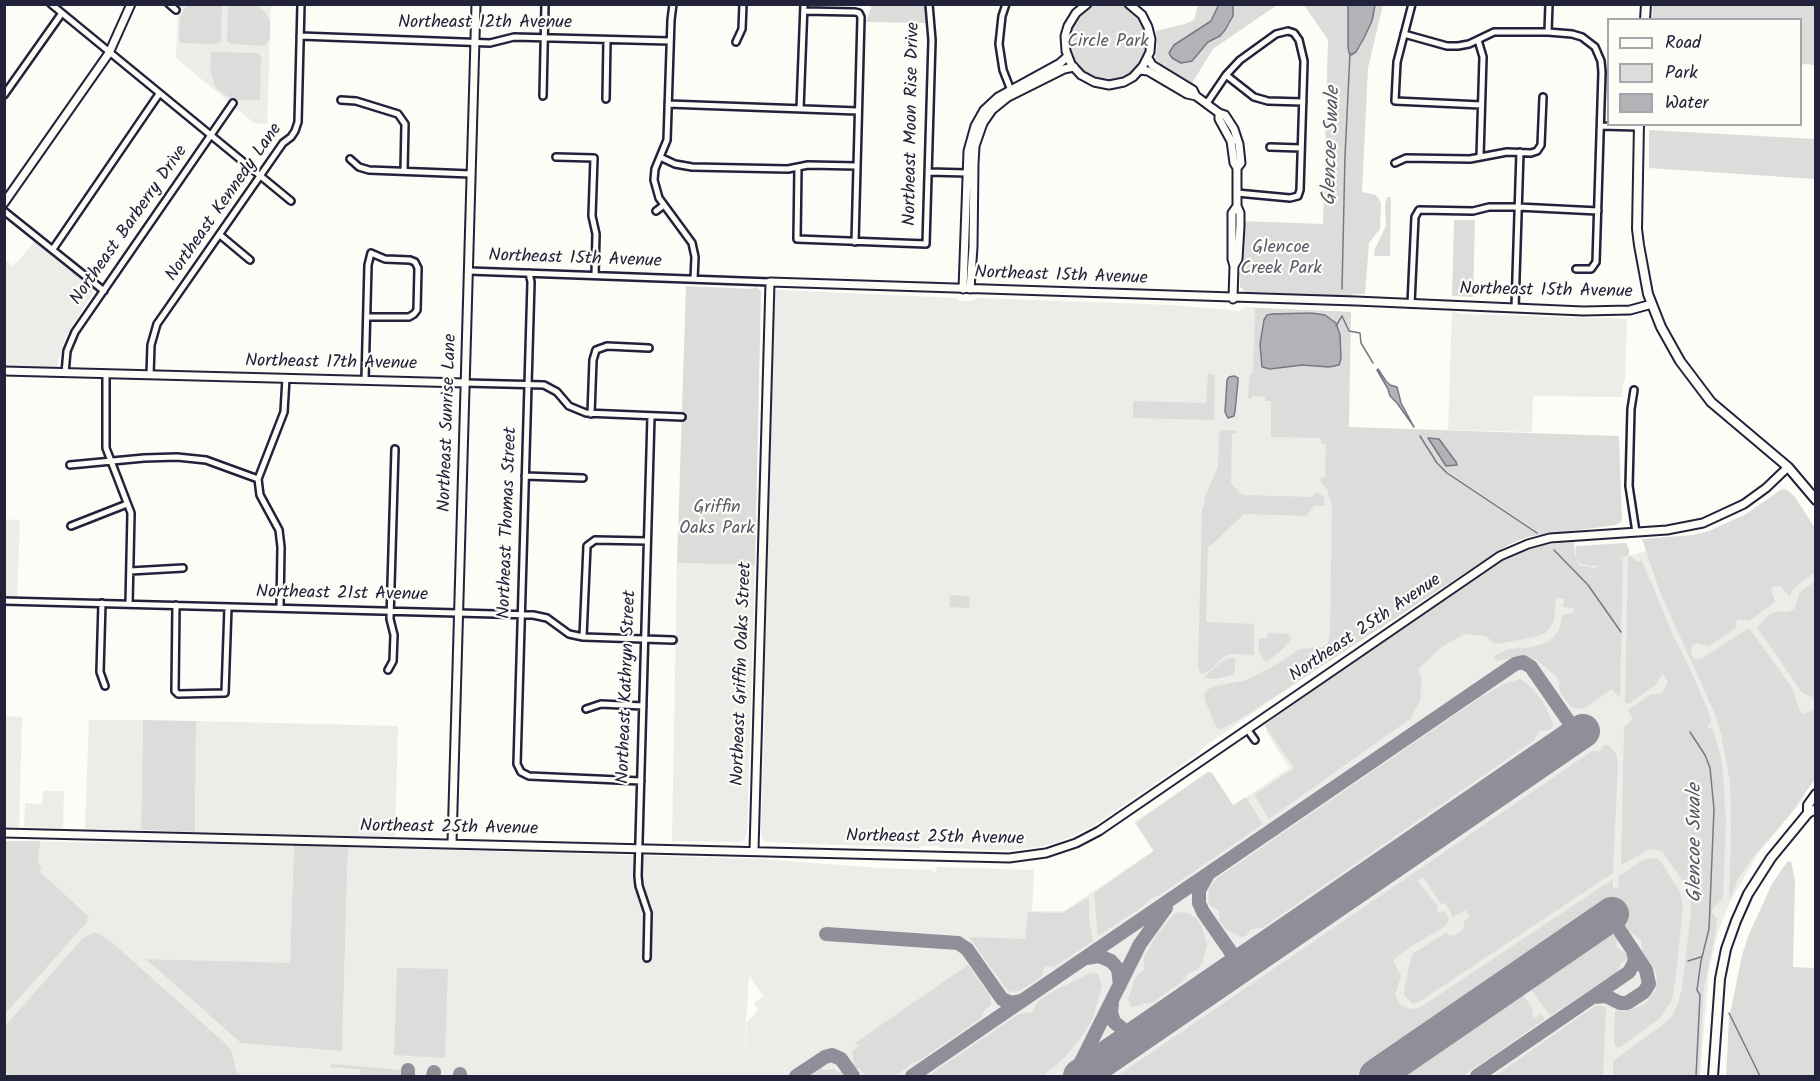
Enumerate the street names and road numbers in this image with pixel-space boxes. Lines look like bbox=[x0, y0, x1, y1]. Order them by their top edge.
street label: Northeast 12th Avenue bbox=[398, 13, 572, 35]
street label: Northeast Moon Rise Drive bbox=[900, 22, 926, 226]
street label: Northeast Kennedy Lane bbox=[162, 120, 288, 286]
street label: Northeast Barberry Drive bbox=[67, 142, 193, 310]
street label: Northeast 15th Avenue bbox=[488, 246, 662, 274]
street label: Northeast 15th Avenue bbox=[974, 263, 1148, 291]
street label: Northeast 15th Avenue bbox=[1459, 280, 1633, 304]
street label: Northeast Sunrise Lane bbox=[435, 334, 463, 512]
street label: Northeast 17th Avenue bbox=[245, 352, 417, 376]
street label: Northeast Thomas Street bbox=[495, 427, 523, 619]
street label: Northeast Griffin Oaks Street bbox=[728, 562, 758, 786]
street label: Northeast 25th Avenue bbox=[1286, 570, 1446, 688]
street label: Northeast 21st Avenue bbox=[256, 583, 428, 607]
street label: Northeast Kathryn Street bbox=[614, 590, 642, 784]
street label: Northeast 25th Avenue bbox=[360, 817, 538, 841]
street label: Northeast 25th Avenue bbox=[846, 827, 1024, 851]

